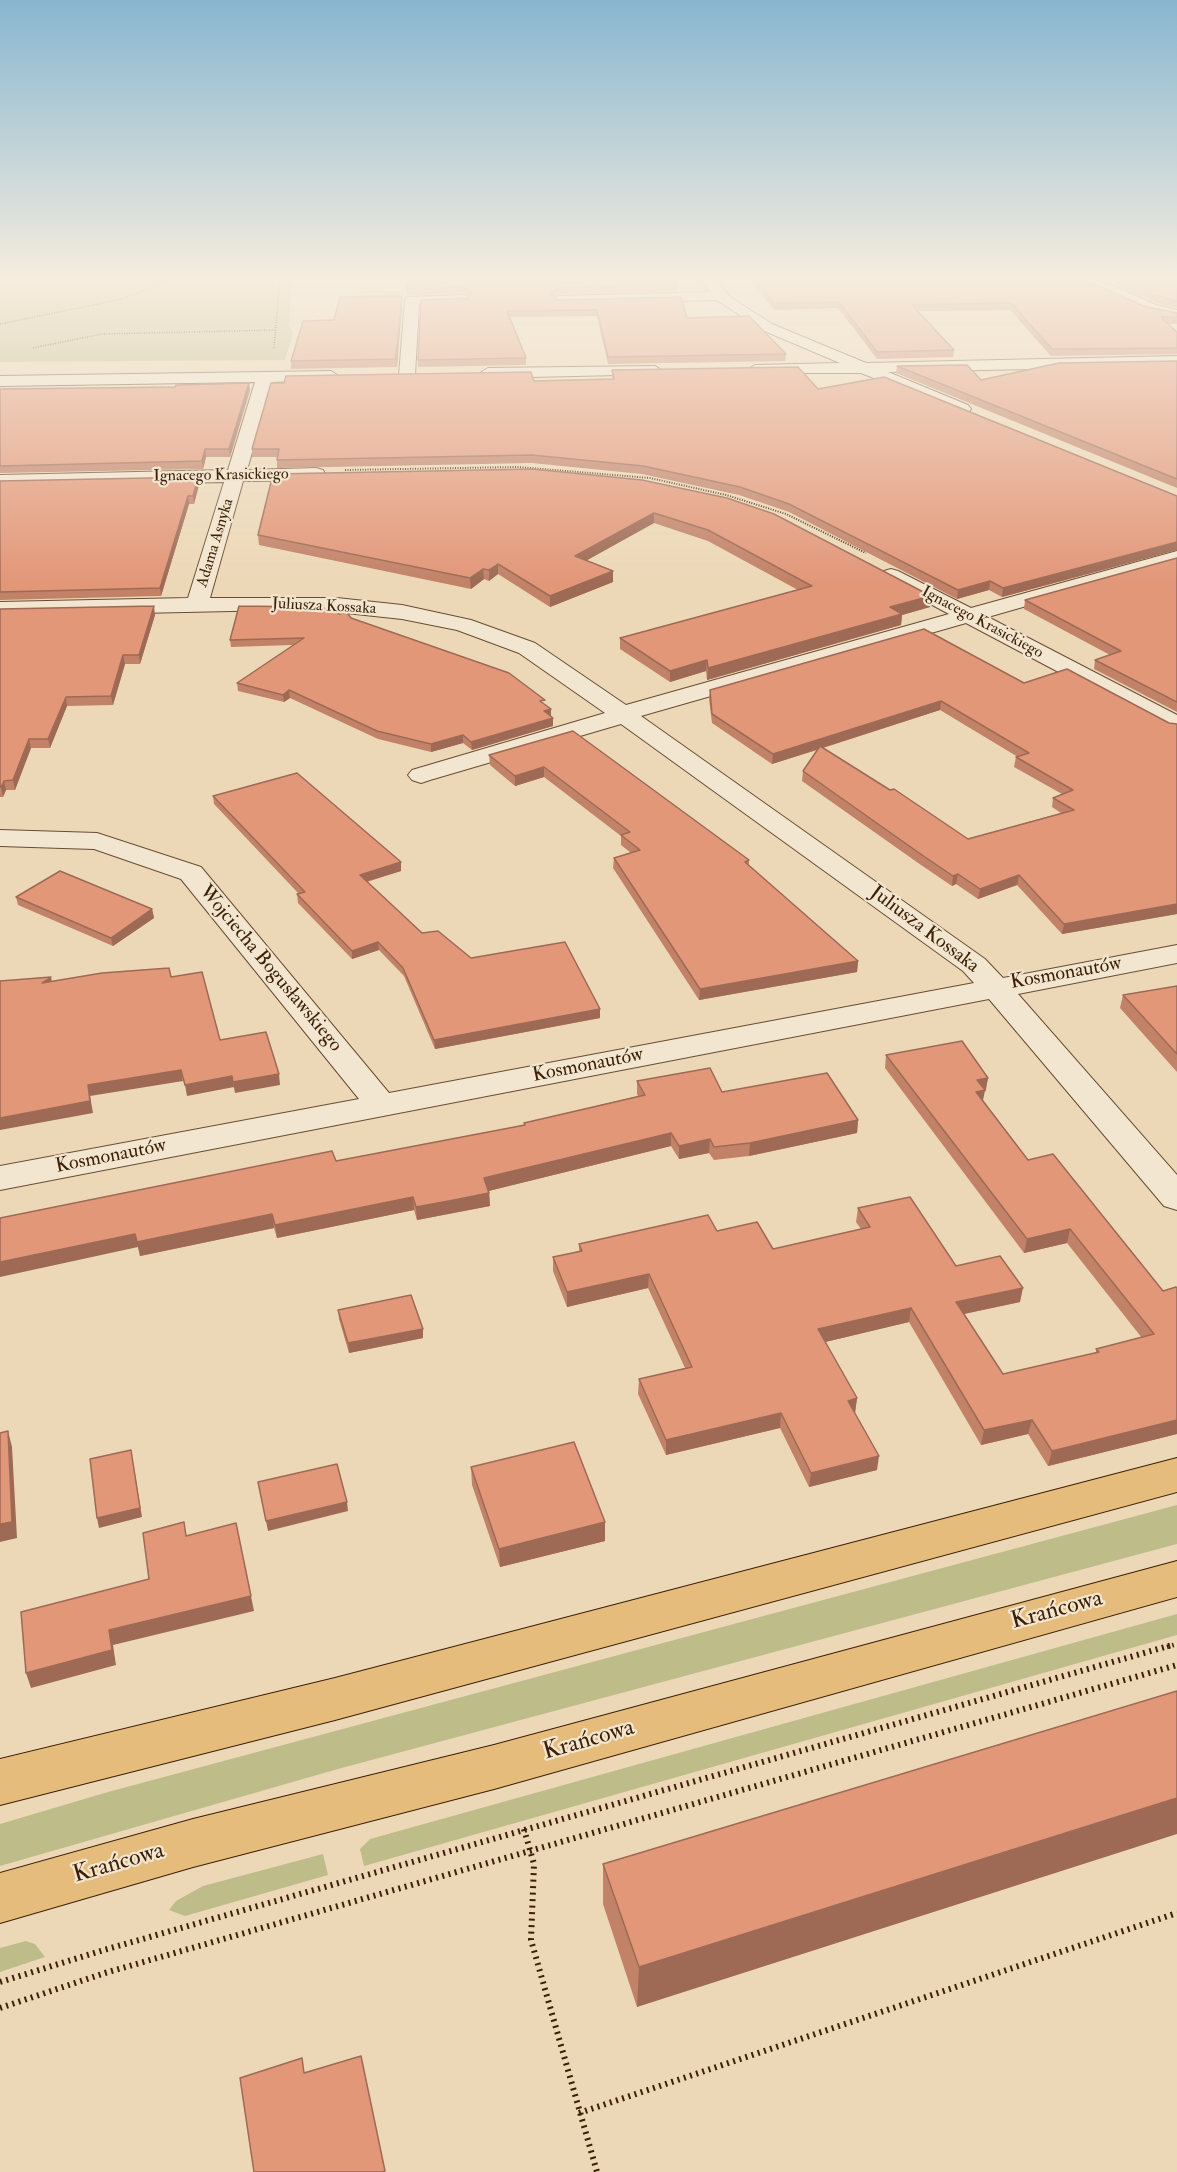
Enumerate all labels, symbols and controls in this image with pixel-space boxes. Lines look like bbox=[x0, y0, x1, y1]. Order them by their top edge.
street label: Ignacego Krasickiego bbox=[153, 465, 289, 487]
street label: Adama Asnyka bbox=[193, 496, 239, 590]
street label: Ignacego Krasickiego bbox=[918, 583, 1046, 663]
street label: Juliusza Kossaka bbox=[271, 595, 377, 619]
street label: Wojciecha Bogusławskiego bbox=[193, 881, 347, 1057]
street label: Juliusza Kossaka bbox=[865, 881, 983, 979]
street label: Kosmonautów bbox=[1009, 952, 1123, 996]
street label: Kosmonautów bbox=[531, 1044, 645, 1088]
street label: Kosmonautów bbox=[54, 1135, 168, 1179]
street label: Krańcowa bbox=[1008, 1585, 1106, 1637]
street label: Krańcowa bbox=[540, 1714, 638, 1768]
street label: Krańcowa bbox=[70, 1837, 168, 1891]

